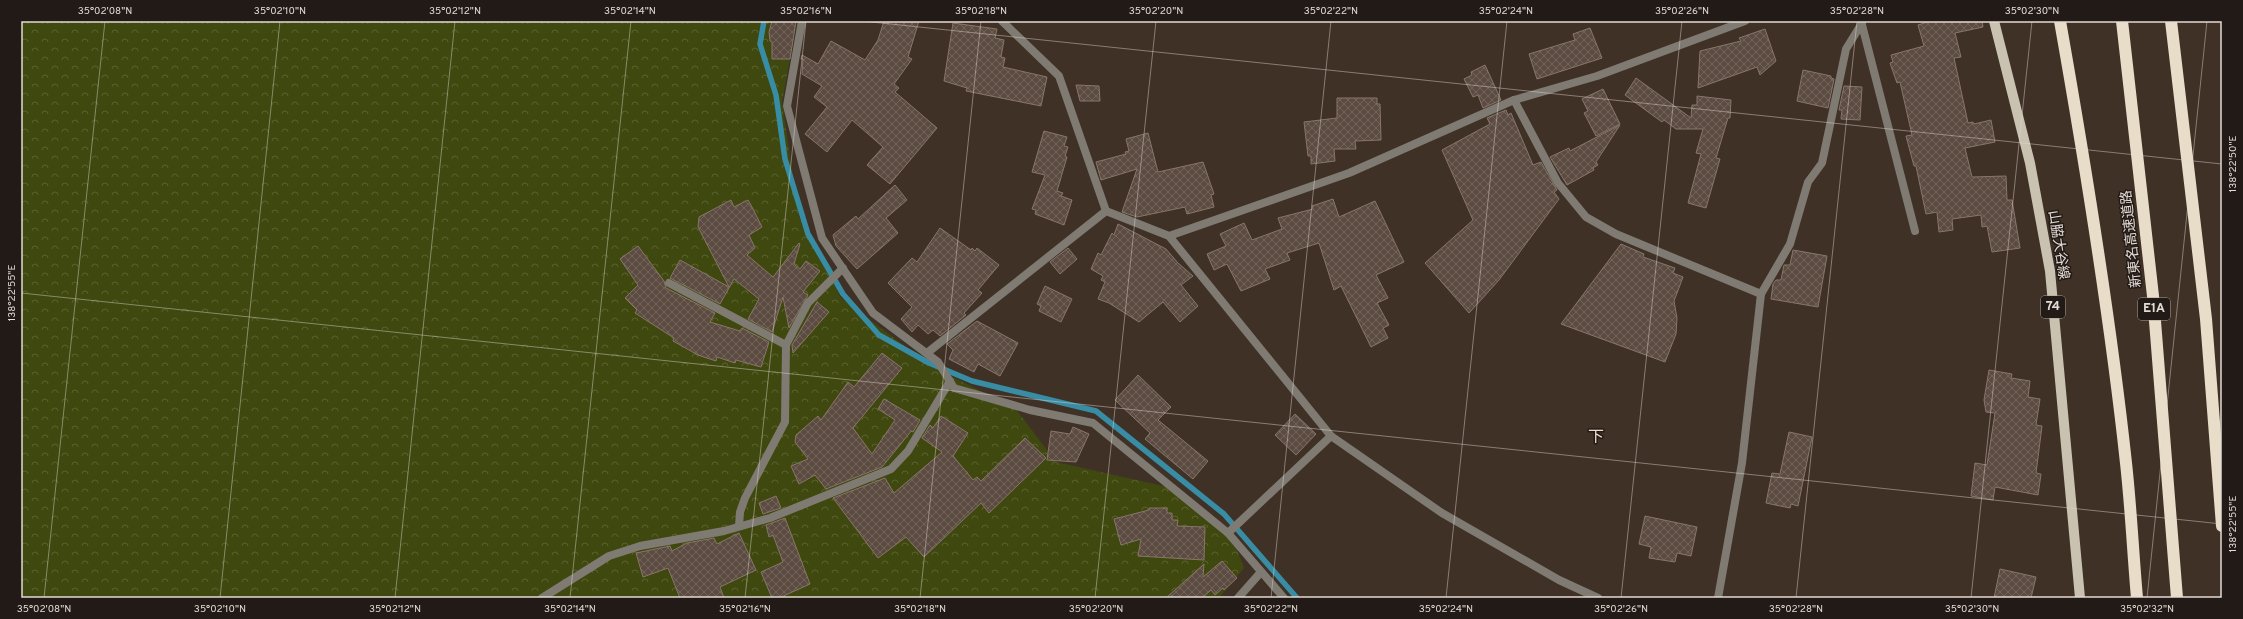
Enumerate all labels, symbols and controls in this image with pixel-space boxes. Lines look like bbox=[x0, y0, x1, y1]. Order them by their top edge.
text: 35°02'08"N bbox=[78, 5, 132, 18]
text: 35°02'10"N bbox=[254, 5, 306, 18]
text: 35°02'12"N bbox=[429, 5, 481, 18]
text: 35°02'14"N bbox=[604, 5, 656, 18]
text: 35°02'16"N bbox=[780, 5, 832, 18]
text: 35°02'18"N bbox=[955, 5, 1007, 18]
text: 35°02'20"N bbox=[1129, 5, 1183, 18]
text: 35°02'22"N bbox=[1304, 5, 1358, 18]
text: 35°02'24"N bbox=[1479, 5, 1533, 18]
text: 35°02'26"N bbox=[1655, 5, 1709, 18]
text: 35°02'28"N bbox=[1830, 5, 1884, 18]
text: 35°02'30"N bbox=[2005, 5, 2059, 18]
text: 138°22'50"E bbox=[2227, 136, 2240, 192]
street label: 新東名高速道路 bbox=[2118, 189, 2146, 289]
street label: 山脇大谷線 bbox=[2044, 209, 2072, 281]
text: 138°22'55"E bbox=[6, 265, 19, 321]
road number: 74 bbox=[2041, 296, 2065, 318]
road number: E1A bbox=[2138, 298, 2170, 320]
district label: 下 bbox=[1588, 428, 1604, 448]
text: 138°22'55"E bbox=[2227, 496, 2240, 552]
text: 35°02'08"N bbox=[17, 603, 71, 616]
text: 35°02'10"N bbox=[194, 603, 246, 616]
text: 35°02'12"N bbox=[369, 603, 421, 616]
text: 35°02'14"N bbox=[544, 603, 596, 616]
text: 35°02'16"N bbox=[719, 603, 771, 616]
text: 35°02'18"N bbox=[894, 603, 946, 616]
text: 35°02'20"N bbox=[1069, 603, 1123, 616]
text: 35°02'22"N bbox=[1244, 603, 1298, 616]
text: 35°02'24"N bbox=[1419, 603, 1473, 616]
text: 35°02'26"N bbox=[1594, 603, 1648, 616]
text: 35°02'28"N bbox=[1769, 603, 1823, 616]
text: 35°02'30"N bbox=[1945, 603, 1999, 616]
text: 35°02'32"N bbox=[2120, 603, 2174, 616]

